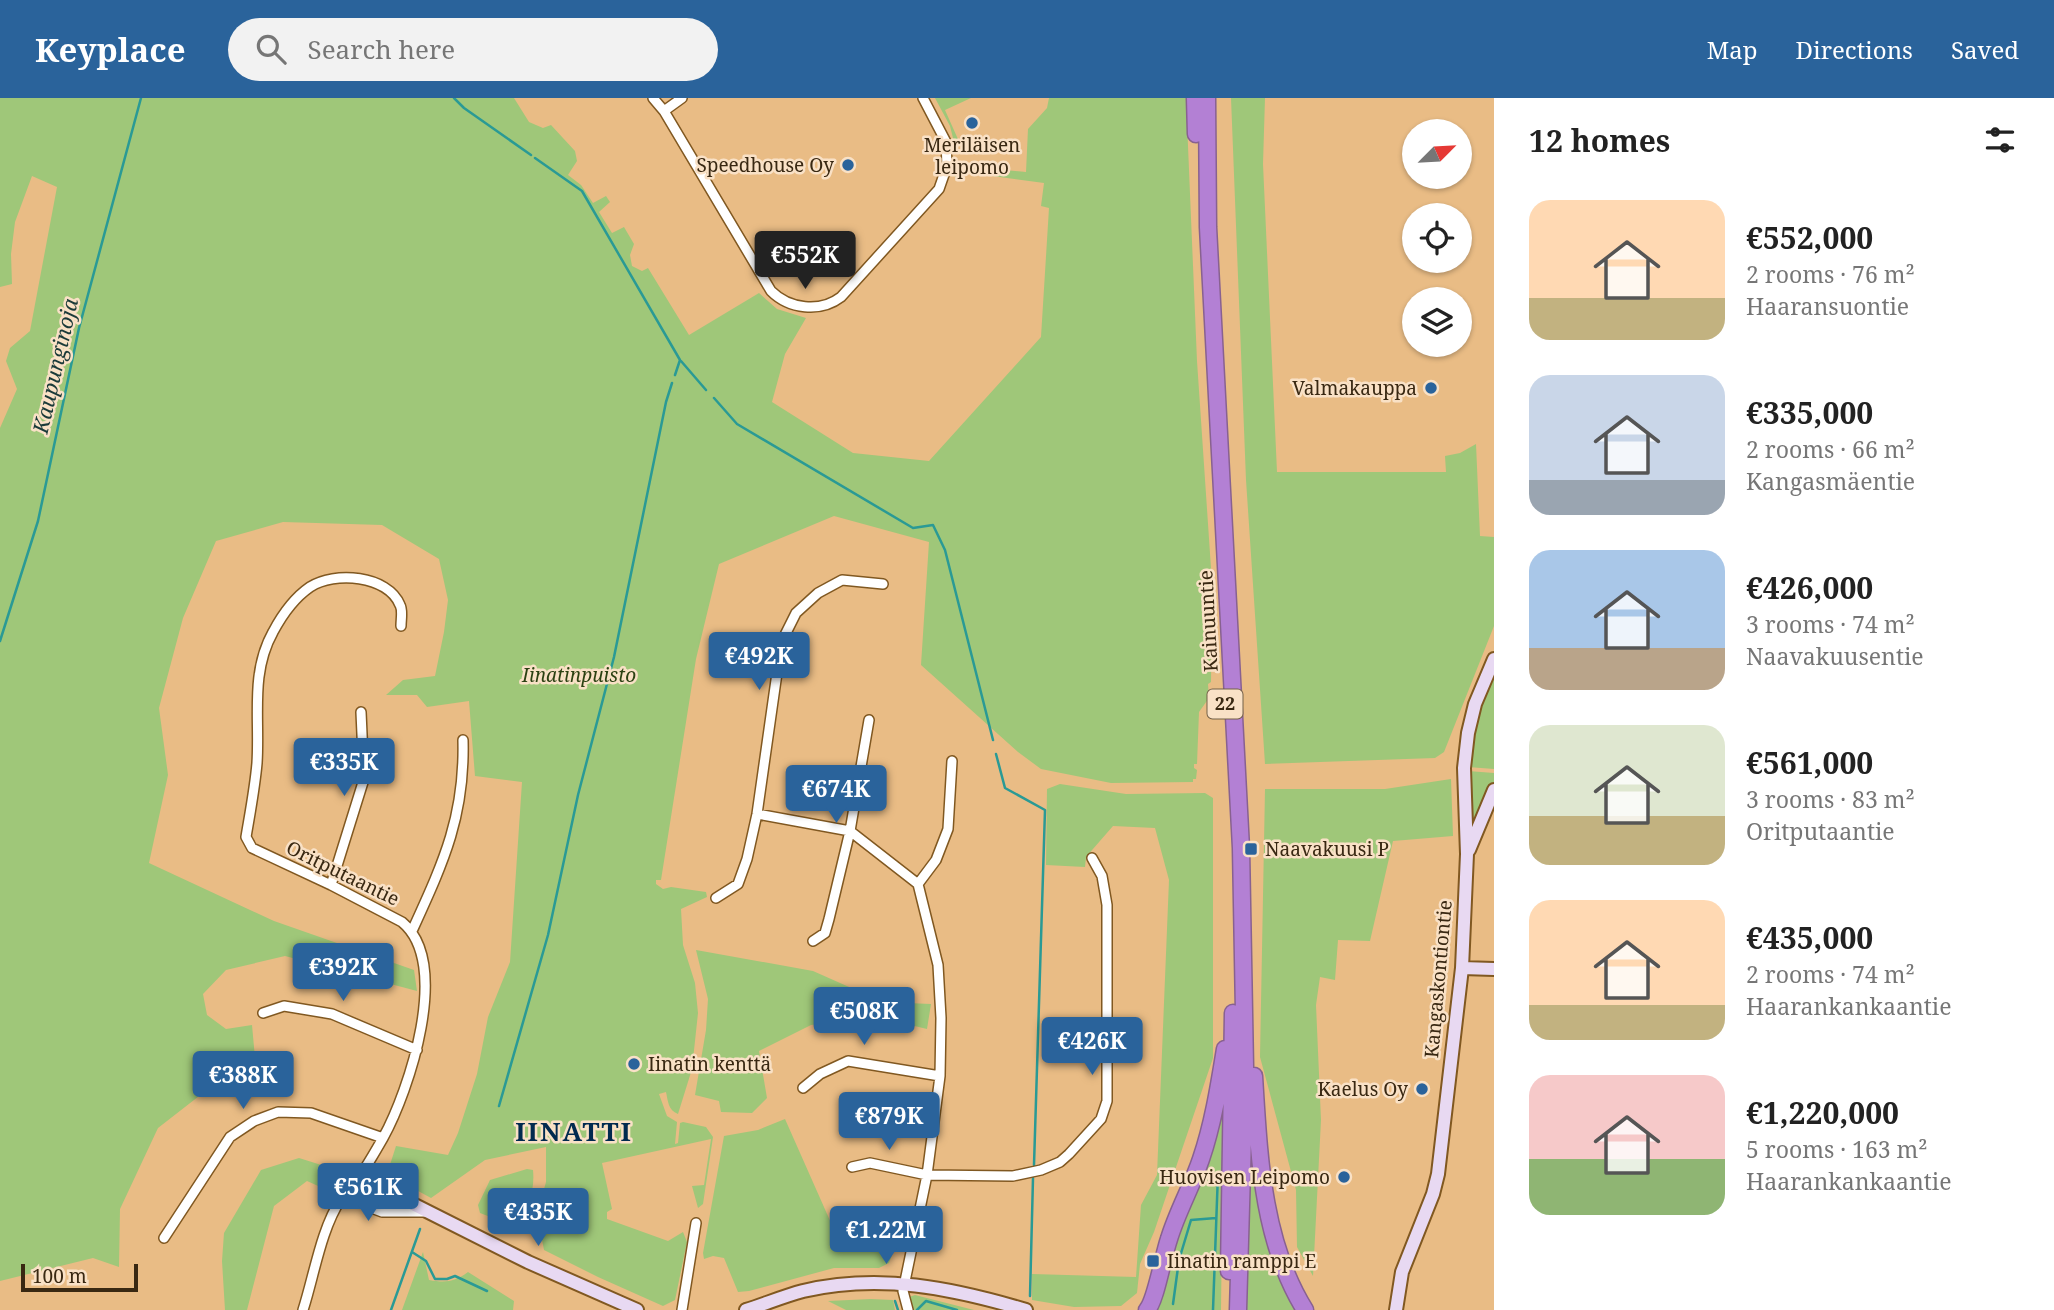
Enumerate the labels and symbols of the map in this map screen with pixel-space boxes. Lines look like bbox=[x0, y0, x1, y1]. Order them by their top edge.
marker: Meriläisen leipomo bbox=[964, 115, 980, 131]
north arrow bbox=[1402, 119, 1472, 189]
place label: Meriläisen leipomo bbox=[924, 132, 1020, 180]
place label: Speedhouse Oy bbox=[696, 152, 834, 178]
marker: Speedhouse Oy bbox=[840, 157, 856, 173]
pin: €552K bbox=[756, 232, 854, 291]
water label: Kaupunginoja bbox=[26, 295, 84, 437]
place label: Valmakauppa bbox=[1292, 375, 1417, 401]
marker: Valmakauppa bbox=[1423, 380, 1439, 396]
street label: Kainuuntie bbox=[1192, 570, 1224, 672]
pin: €492K bbox=[710, 632, 808, 692]
park label: Iinatinpuisto bbox=[521, 662, 636, 688]
road number: 22 bbox=[1208, 690, 1242, 718]
pin: €335K bbox=[295, 738, 393, 798]
pin: €674K bbox=[787, 766, 885, 825]
street label: Oritputaantie bbox=[282, 834, 404, 912]
place label: Naavakuusi P bbox=[1265, 836, 1389, 862]
marker: Naavakuusi P bbox=[1243, 841, 1259, 857]
street label: Kangaskontiontie bbox=[1418, 899, 1458, 1059]
pin: €392K bbox=[294, 944, 392, 1003]
pin: €508K bbox=[815, 988, 913, 1047]
pin: €426K bbox=[1043, 1018, 1141, 1077]
place label: Iinatin kenttä bbox=[648, 1051, 771, 1077]
pin: €388K bbox=[194, 1052, 292, 1111]
marker: Iinatin kenttä bbox=[626, 1056, 642, 1072]
place label: Kaelus Oy bbox=[1318, 1076, 1408, 1102]
marker: Kaelus Oy bbox=[1414, 1081, 1430, 1097]
pin: €879K bbox=[840, 1093, 938, 1152]
district label: IINATTI bbox=[515, 1113, 633, 1149]
pin: €561K bbox=[319, 1164, 417, 1223]
place label: Huovisen Leipomo bbox=[1159, 1164, 1330, 1190]
marker: Huovisen Leipomo bbox=[1336, 1169, 1352, 1185]
pin: €435K bbox=[489, 1188, 587, 1248]
pin: €1.22M bbox=[829, 1206, 943, 1266]
place label: Iinatin ramppi E bbox=[1167, 1248, 1317, 1274]
marker: Iinatin ramppi E bbox=[1145, 1253, 1161, 1269]
scale bar bbox=[21, 1261, 138, 1293]

